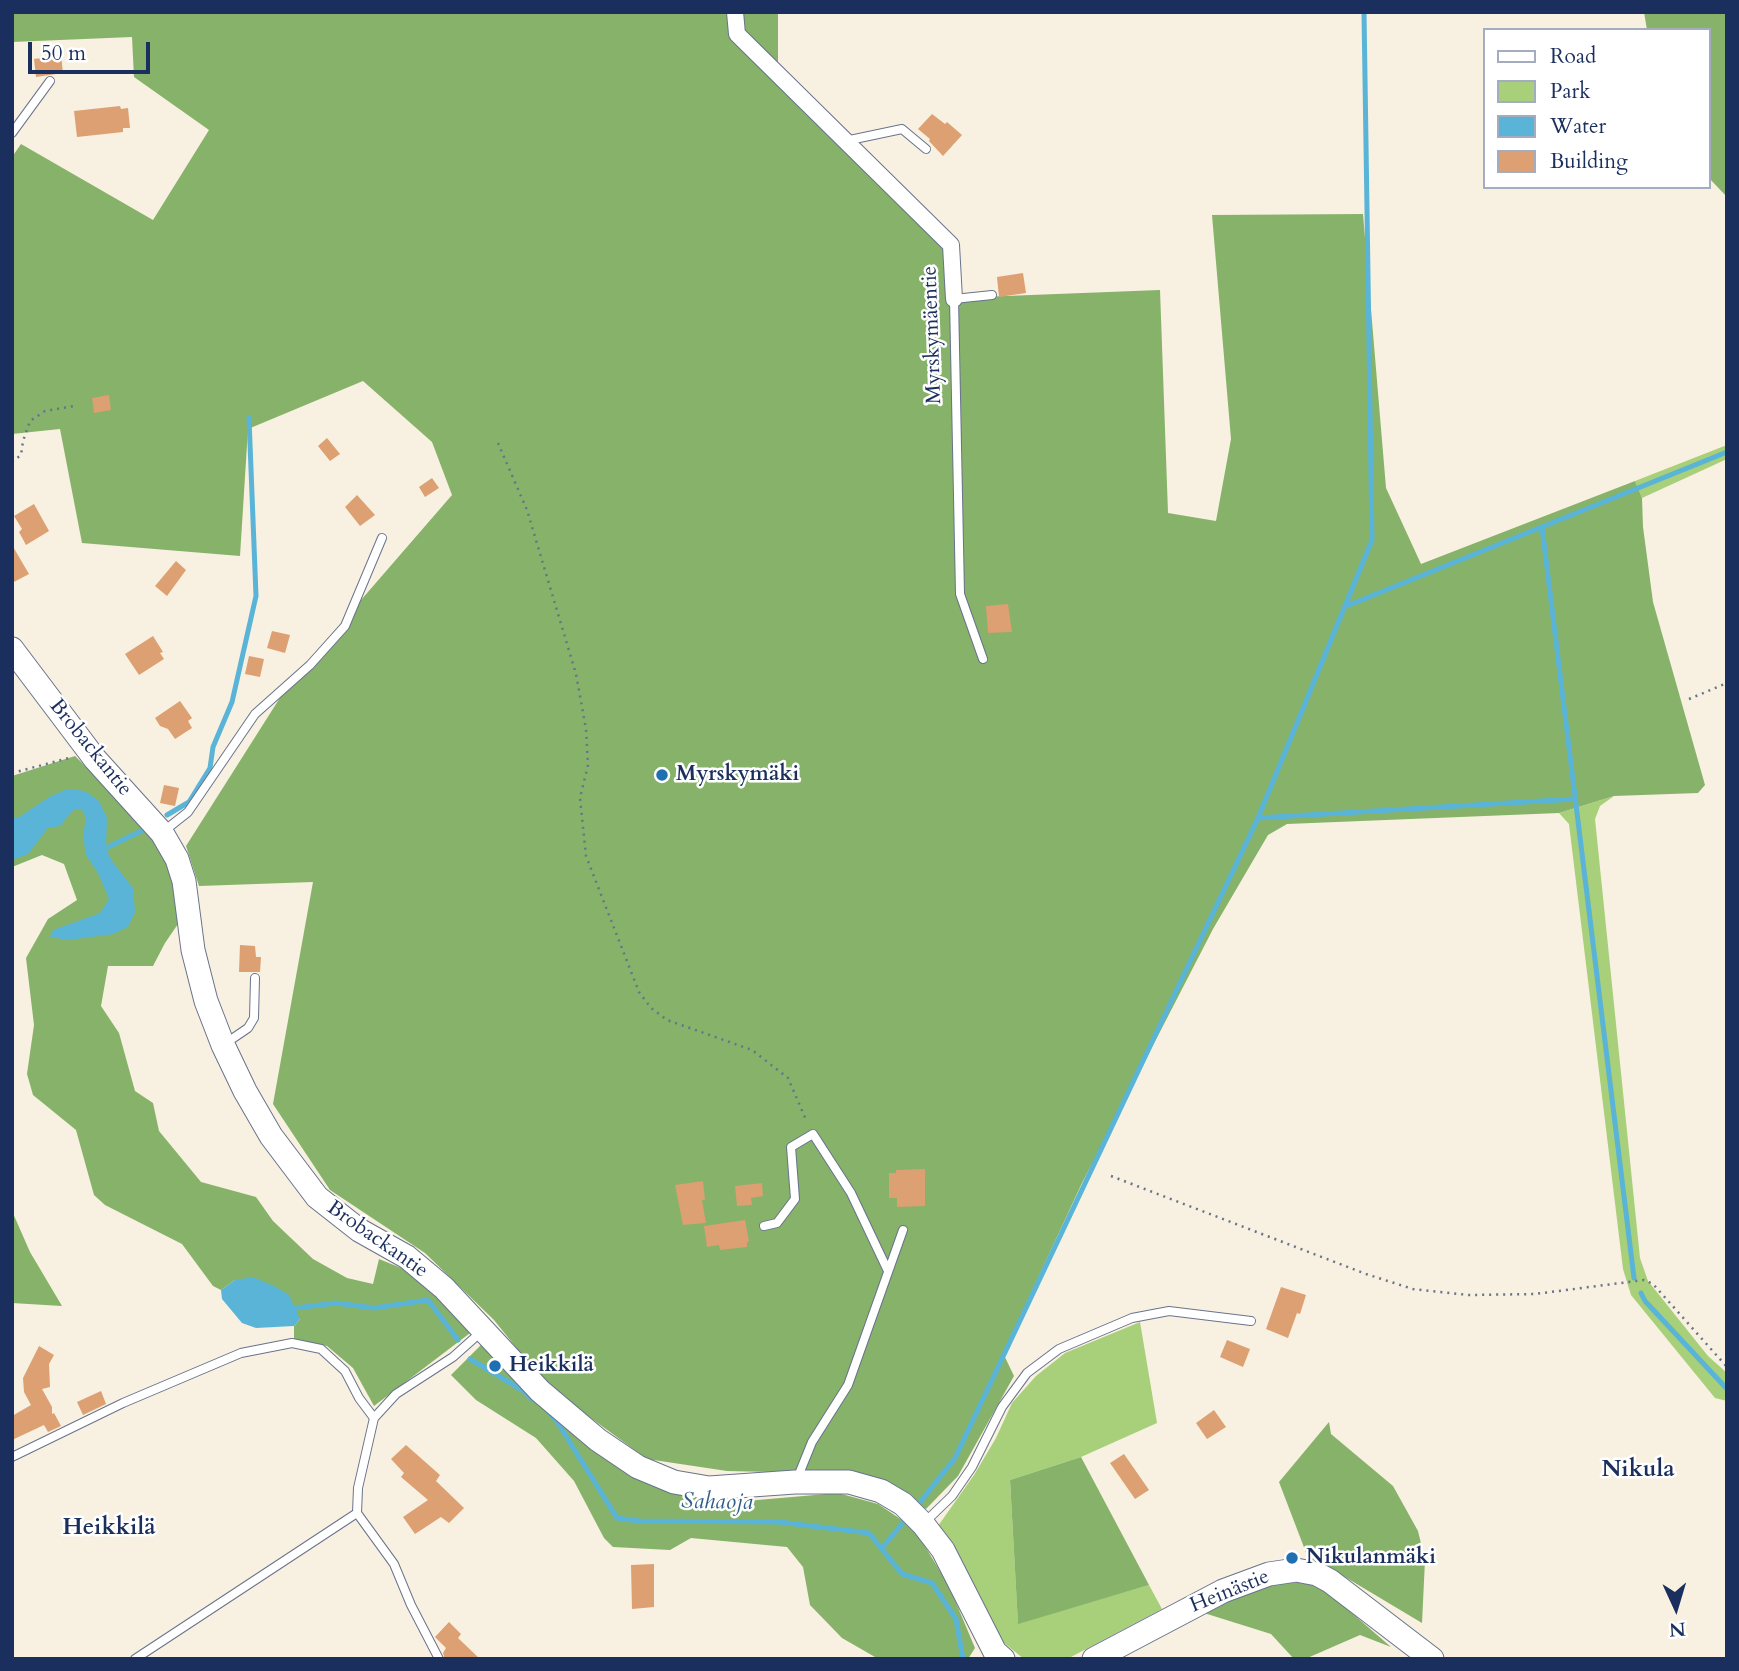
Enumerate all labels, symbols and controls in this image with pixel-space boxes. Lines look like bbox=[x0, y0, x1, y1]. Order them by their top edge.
scale bar bbox=[32, 28, 154, 72]
legend bbox=[1484, 28, 1711, 189]
text: 50 m bbox=[41, 39, 86, 68]
text: Road bbox=[1550, 42, 1596, 71]
text: Park bbox=[1550, 77, 1590, 106]
text: Water bbox=[1550, 112, 1606, 141]
text: Building bbox=[1550, 147, 1628, 176]
street label: Myrskymäentie bbox=[918, 265, 948, 405]
street label: Brobackantie bbox=[43, 694, 137, 802]
place label: Myrskymäki bbox=[676, 762, 799, 788]
marker: Myrskymäki bbox=[654, 767, 670, 783]
street label: Brobackantie bbox=[322, 1196, 432, 1284]
place label: Heikkilä bbox=[509, 1353, 594, 1379]
marker: Heikkilä bbox=[487, 1358, 503, 1374]
district label: Nikula bbox=[1601, 1457, 1675, 1485]
water label: Sahaoja bbox=[681, 1489, 753, 1517]
district label: Heikkilä bbox=[62, 1515, 156, 1543]
place label: Nikulanmäki bbox=[1306, 1545, 1436, 1571]
marker: Nikulanmäki bbox=[1284, 1550, 1300, 1566]
street label: Heinästie bbox=[1187, 1565, 1273, 1619]
north arrow bbox=[1641, 1573, 1711, 1643]
text: N bbox=[1668, 1615, 1687, 1642]

